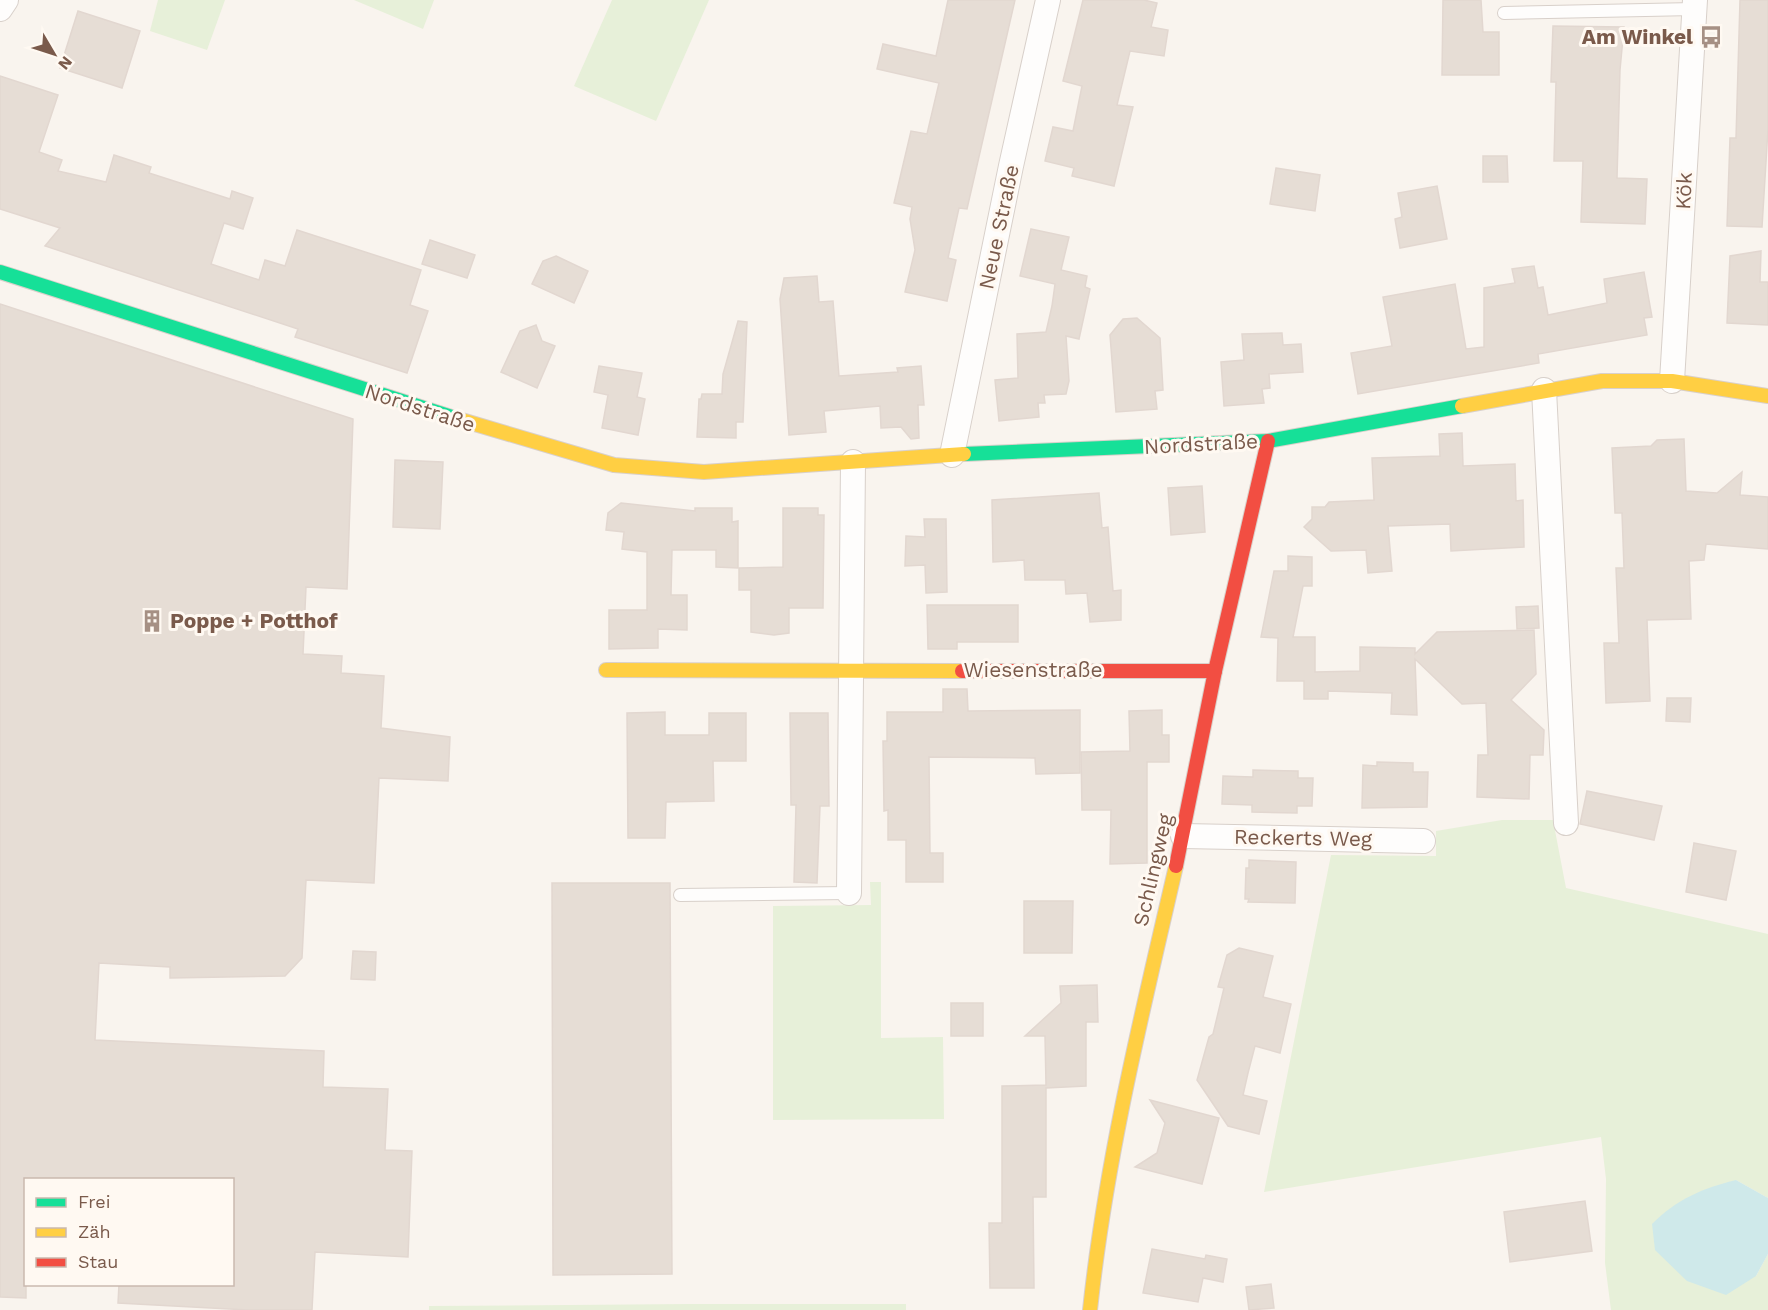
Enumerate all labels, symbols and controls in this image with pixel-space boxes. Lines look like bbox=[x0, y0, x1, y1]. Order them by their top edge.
north arrow bbox=[24, 24, 84, 84]
place label: Am Winkel bbox=[1582, 24, 1693, 49]
bus stop icon: Am Winkel bbox=[1698, 24, 1724, 50]
text: N bbox=[54, 53, 76, 74]
street label: Neue Straße bbox=[973, 162, 1024, 292]
street label: Kök bbox=[1670, 172, 1697, 210]
street label: Nordstraße bbox=[362, 378, 478, 437]
street label: Nordstraße bbox=[1143, 428, 1259, 459]
building icon: Poppe + Potthof bbox=[139, 608, 165, 634]
place label: Poppe + Potthof bbox=[170, 608, 338, 633]
street label: Wiesenstraße bbox=[963, 657, 1103, 682]
street label: Schlingweg bbox=[1127, 810, 1178, 929]
street label: Reckerts Weg bbox=[1234, 824, 1373, 851]
legend bbox=[24, 1178, 234, 1286]
text: Frei bbox=[78, 1191, 110, 1212]
text: Zäh bbox=[78, 1221, 111, 1242]
text: Stau bbox=[78, 1251, 118, 1272]

